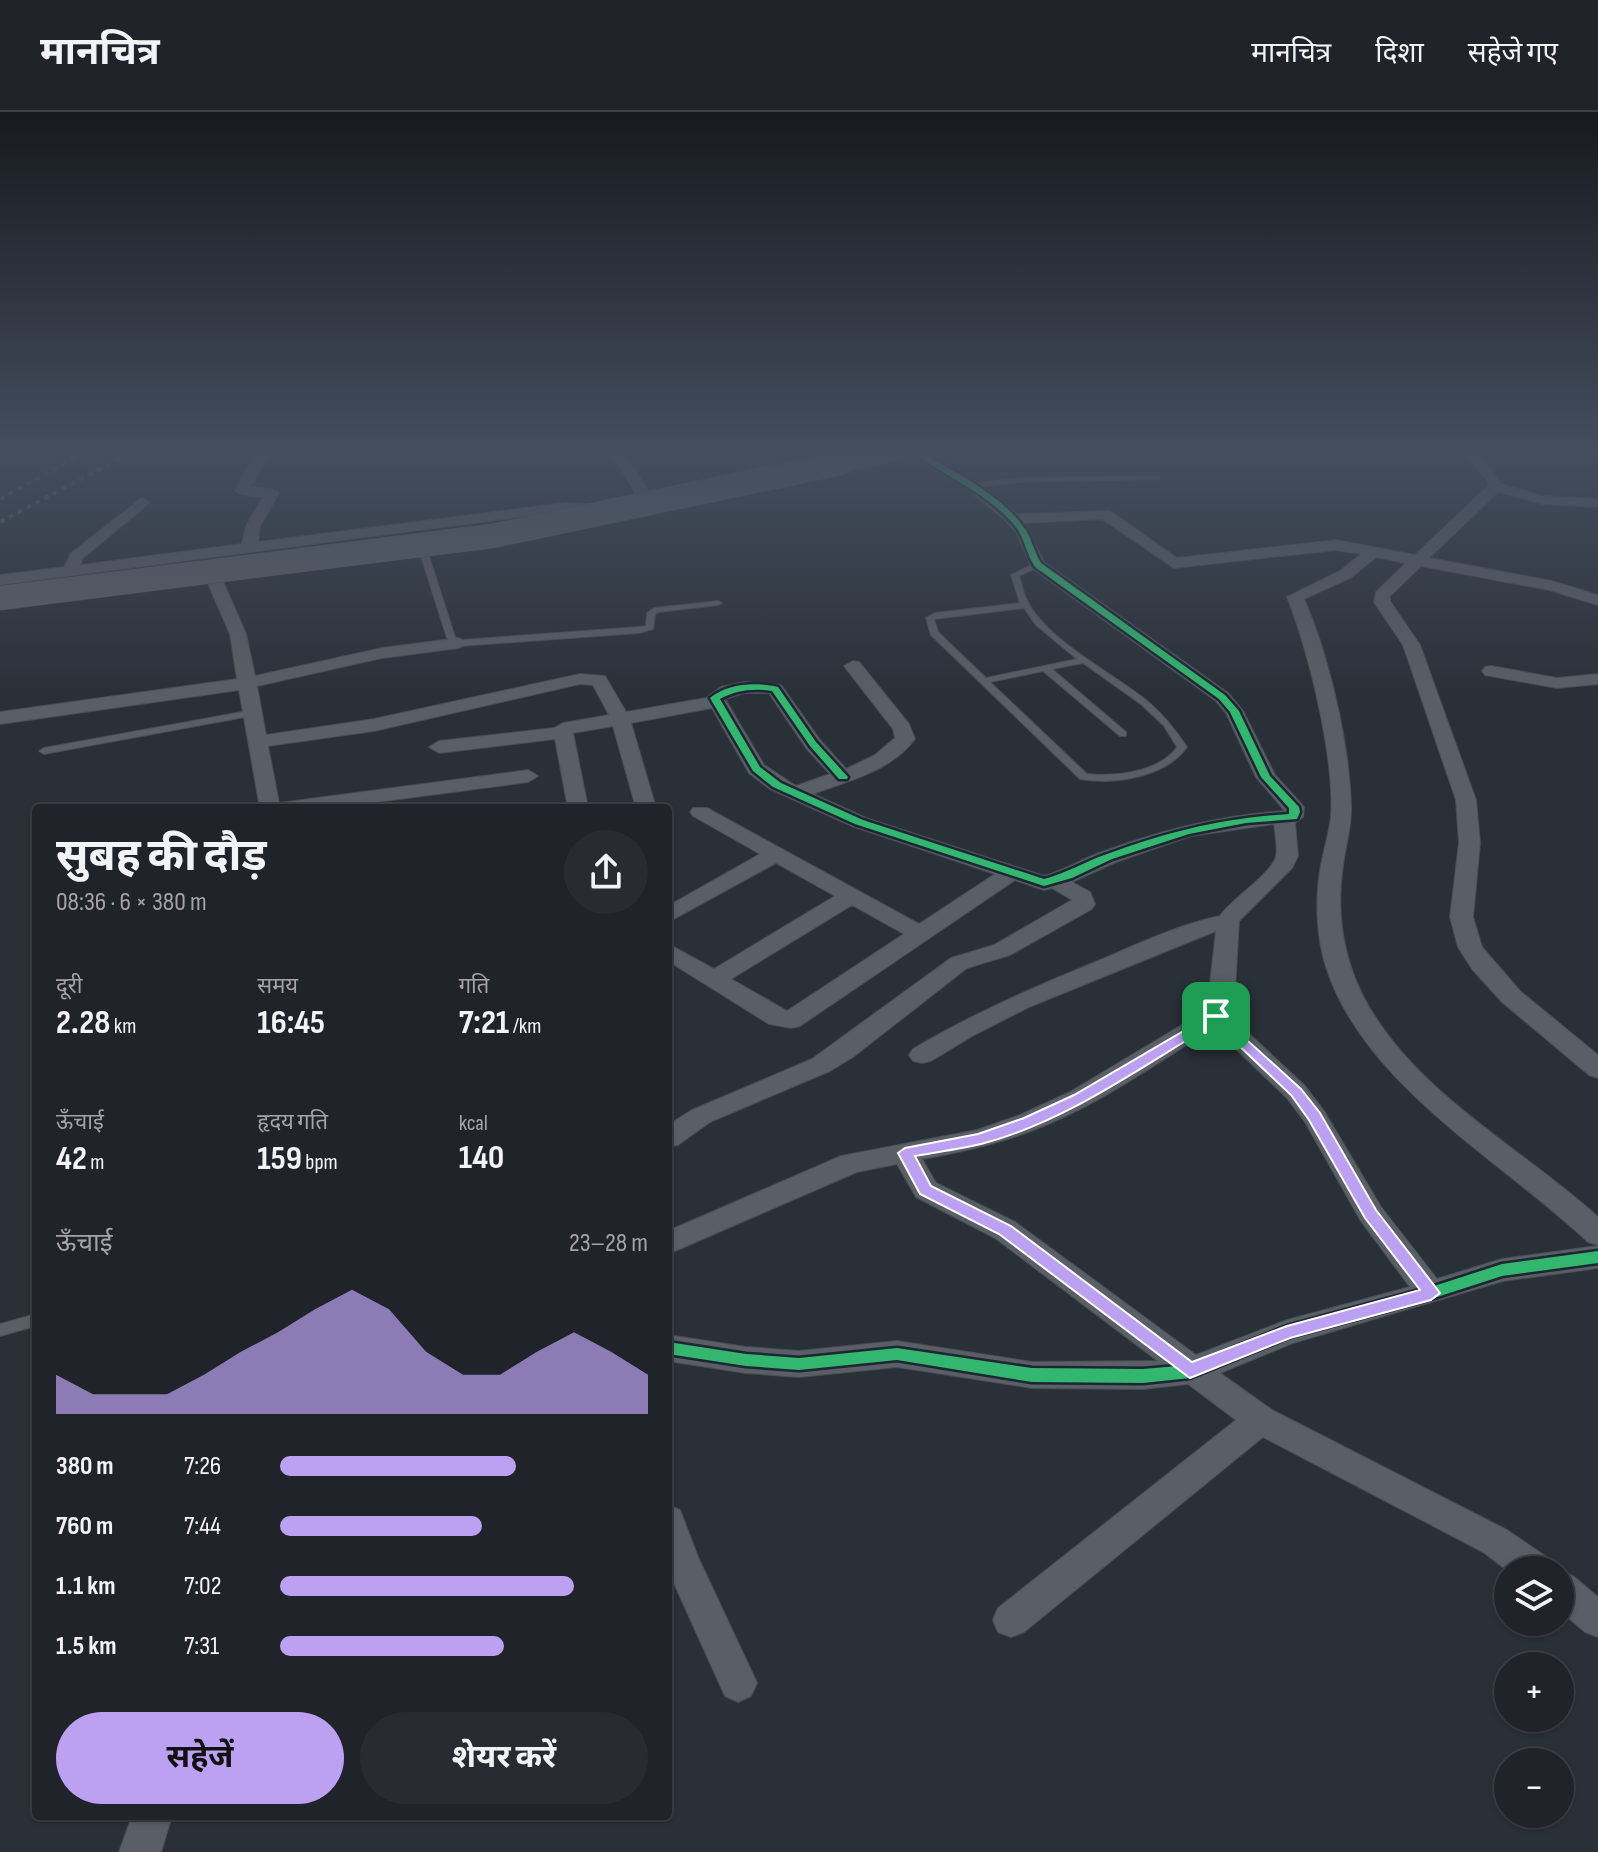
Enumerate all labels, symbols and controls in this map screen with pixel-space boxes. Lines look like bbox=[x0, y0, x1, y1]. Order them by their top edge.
text: मानचित्र bbox=[40, 30, 160, 75]
text: मानचित्र bbox=[1251, 37, 1331, 70]
text: दिशा bbox=[1375, 37, 1424, 70]
text: सहेजे गए bbox=[1468, 37, 1558, 70]
text: सुबह की दौड़ bbox=[56, 830, 267, 883]
button: share bbox=[564, 830, 648, 914]
text: 08:36 · 6 × 380 m bbox=[56, 887, 207, 918]
text: दूरी bbox=[56, 973, 82, 1000]
text: समय bbox=[257, 973, 298, 1000]
text: गति bbox=[459, 973, 489, 1000]
pin bbox=[1182, 982, 1250, 1050]
icon: arrive bbox=[1194, 994, 1238, 1038]
text: 2.28 bbox=[56, 1002, 110, 1043]
text: 16:45 bbox=[257, 1002, 325, 1043]
text: 7:21 bbox=[459, 1002, 509, 1043]
text: km bbox=[110, 1013, 136, 1040]
text: /km bbox=[509, 1013, 541, 1040]
text: ऊँचाई bbox=[56, 1109, 104, 1136]
text: हृदय गति bbox=[257, 1109, 328, 1136]
text: kcal bbox=[459, 1110, 488, 1137]
text: 140 bbox=[459, 1137, 504, 1178]
text: 42 bbox=[56, 1138, 87, 1179]
text: 159 bbox=[257, 1138, 302, 1179]
text: m bbox=[87, 1149, 104, 1176]
text: bpm bbox=[302, 1149, 338, 1176]
text: ऊँचाई bbox=[56, 1228, 112, 1259]
text: 23–28 m bbox=[569, 1228, 648, 1259]
text: 380 m bbox=[56, 1451, 114, 1482]
text: 7:26 bbox=[184, 1451, 221, 1482]
text: 760 m bbox=[56, 1511, 113, 1542]
text: 7:44 bbox=[184, 1511, 221, 1542]
map controls bbox=[1494, 1556, 1574, 1828]
button: layers bbox=[1494, 1556, 1574, 1636]
text: 1.1 km bbox=[56, 1571, 115, 1602]
text: 7:02 bbox=[184, 1571, 221, 1602]
text: 1.5 km bbox=[56, 1631, 116, 1662]
text: 7:31 bbox=[184, 1631, 219, 1662]
button: + bbox=[1494, 1652, 1574, 1732]
button: सहेजें bbox=[56, 1712, 344, 1804]
button: शेयर करें bbox=[360, 1712, 648, 1804]
button: − bbox=[1494, 1748, 1574, 1828]

